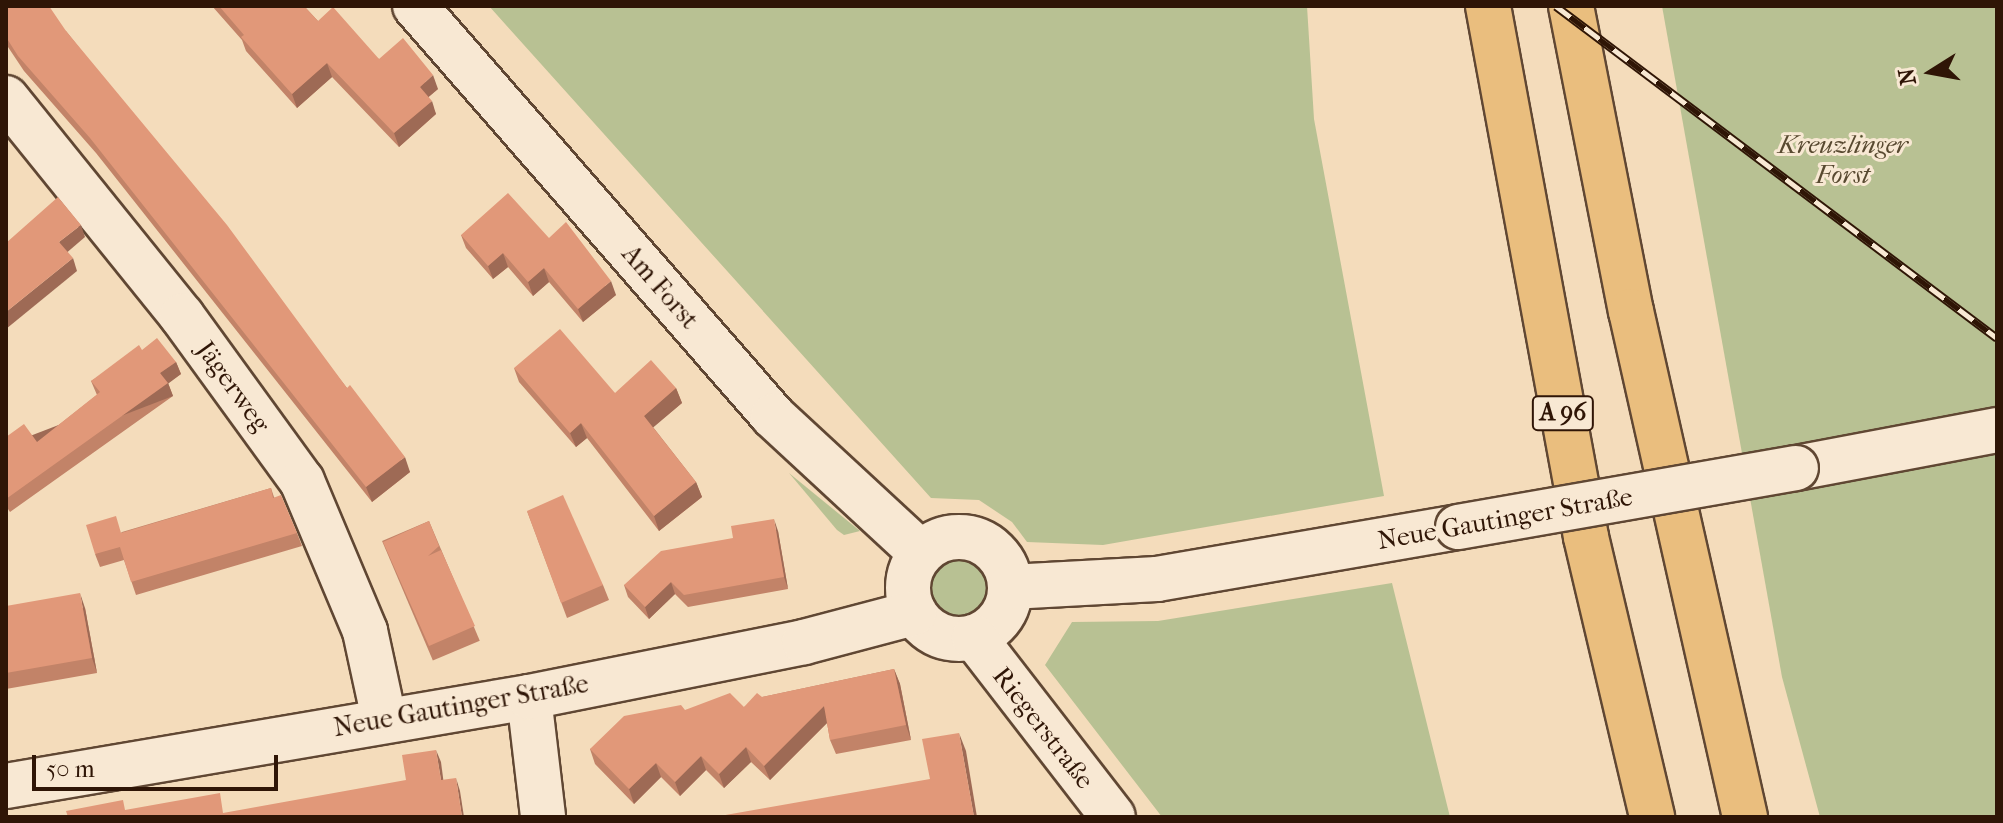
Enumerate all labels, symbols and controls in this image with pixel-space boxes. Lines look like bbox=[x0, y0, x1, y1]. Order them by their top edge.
north arrow bbox=[1891, 32, 1971, 112]
text: N bbox=[1893, 66, 1922, 87]
park label: Kreuzlinger Forst bbox=[1778, 129, 1908, 190]
street label: Am Forst bbox=[615, 239, 705, 335]
street label: Jägerweg bbox=[190, 335, 276, 439]
road number: A 96 bbox=[1531, 393, 1595, 433]
street label: Neue Gautinger Straße bbox=[1375, 481, 1635, 557]
street label: Riegerstraße bbox=[986, 661, 1100, 795]
street label: Neue Gautinger Straße bbox=[331, 668, 591, 744]
scale bar bbox=[36, 739, 282, 789]
text: 50 m bbox=[46, 755, 95, 783]

